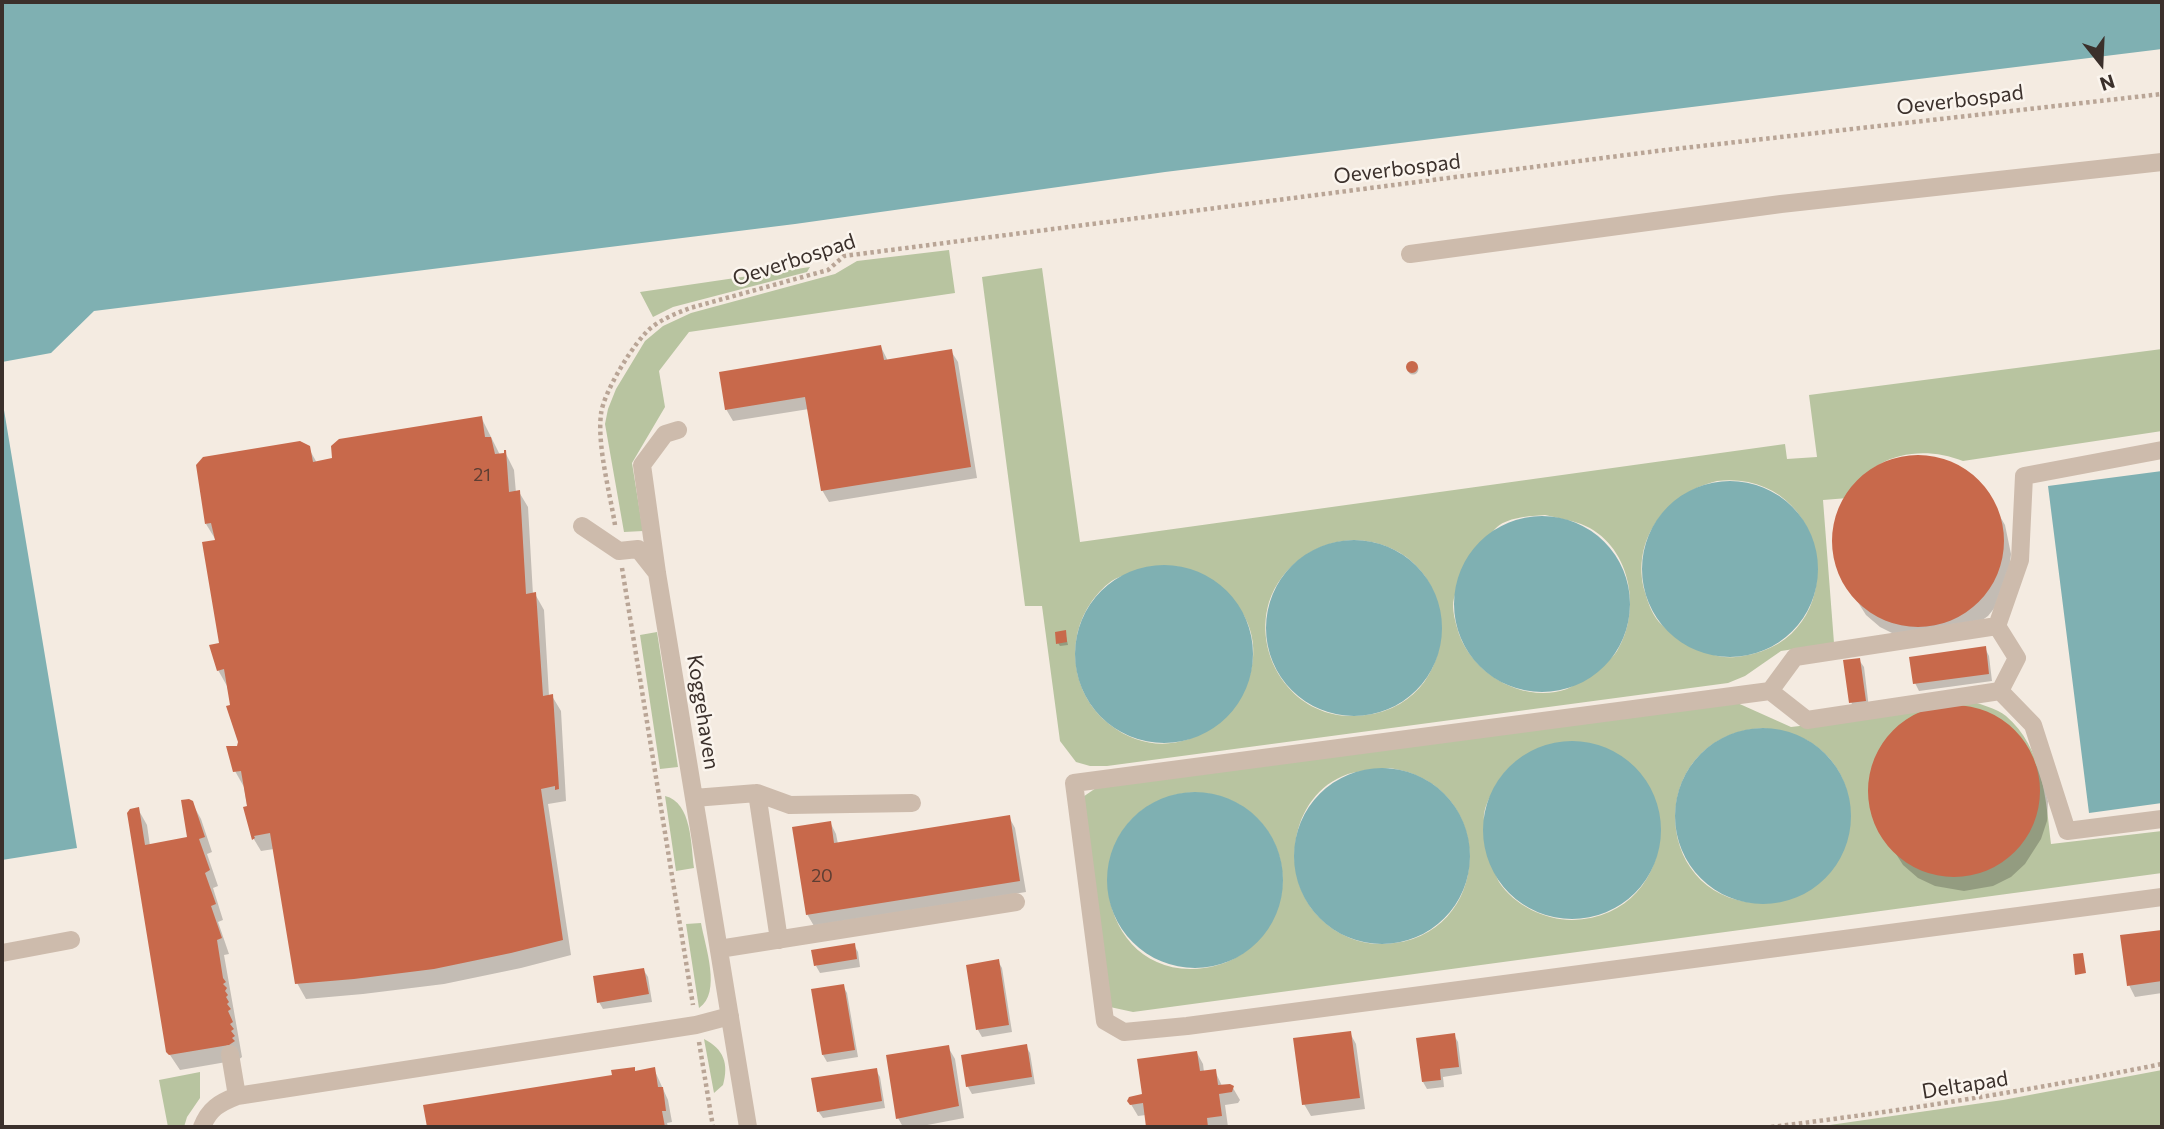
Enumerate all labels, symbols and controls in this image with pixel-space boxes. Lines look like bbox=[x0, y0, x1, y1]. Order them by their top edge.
north arrow bbox=[2066, 28, 2136, 98]
text: N bbox=[2097, 70, 2118, 97]
street label: Oeverbospad bbox=[1895, 80, 2025, 120]
street label: Oeverbospad bbox=[1332, 149, 1462, 189]
street label: Oeverbospad bbox=[729, 228, 859, 292]
house number: 21 bbox=[473, 464, 491, 486]
street label: Koggehaven bbox=[681, 653, 725, 771]
house number: 20 bbox=[811, 865, 833, 887]
street label: Deltapad bbox=[1920, 1066, 2010, 1104]

